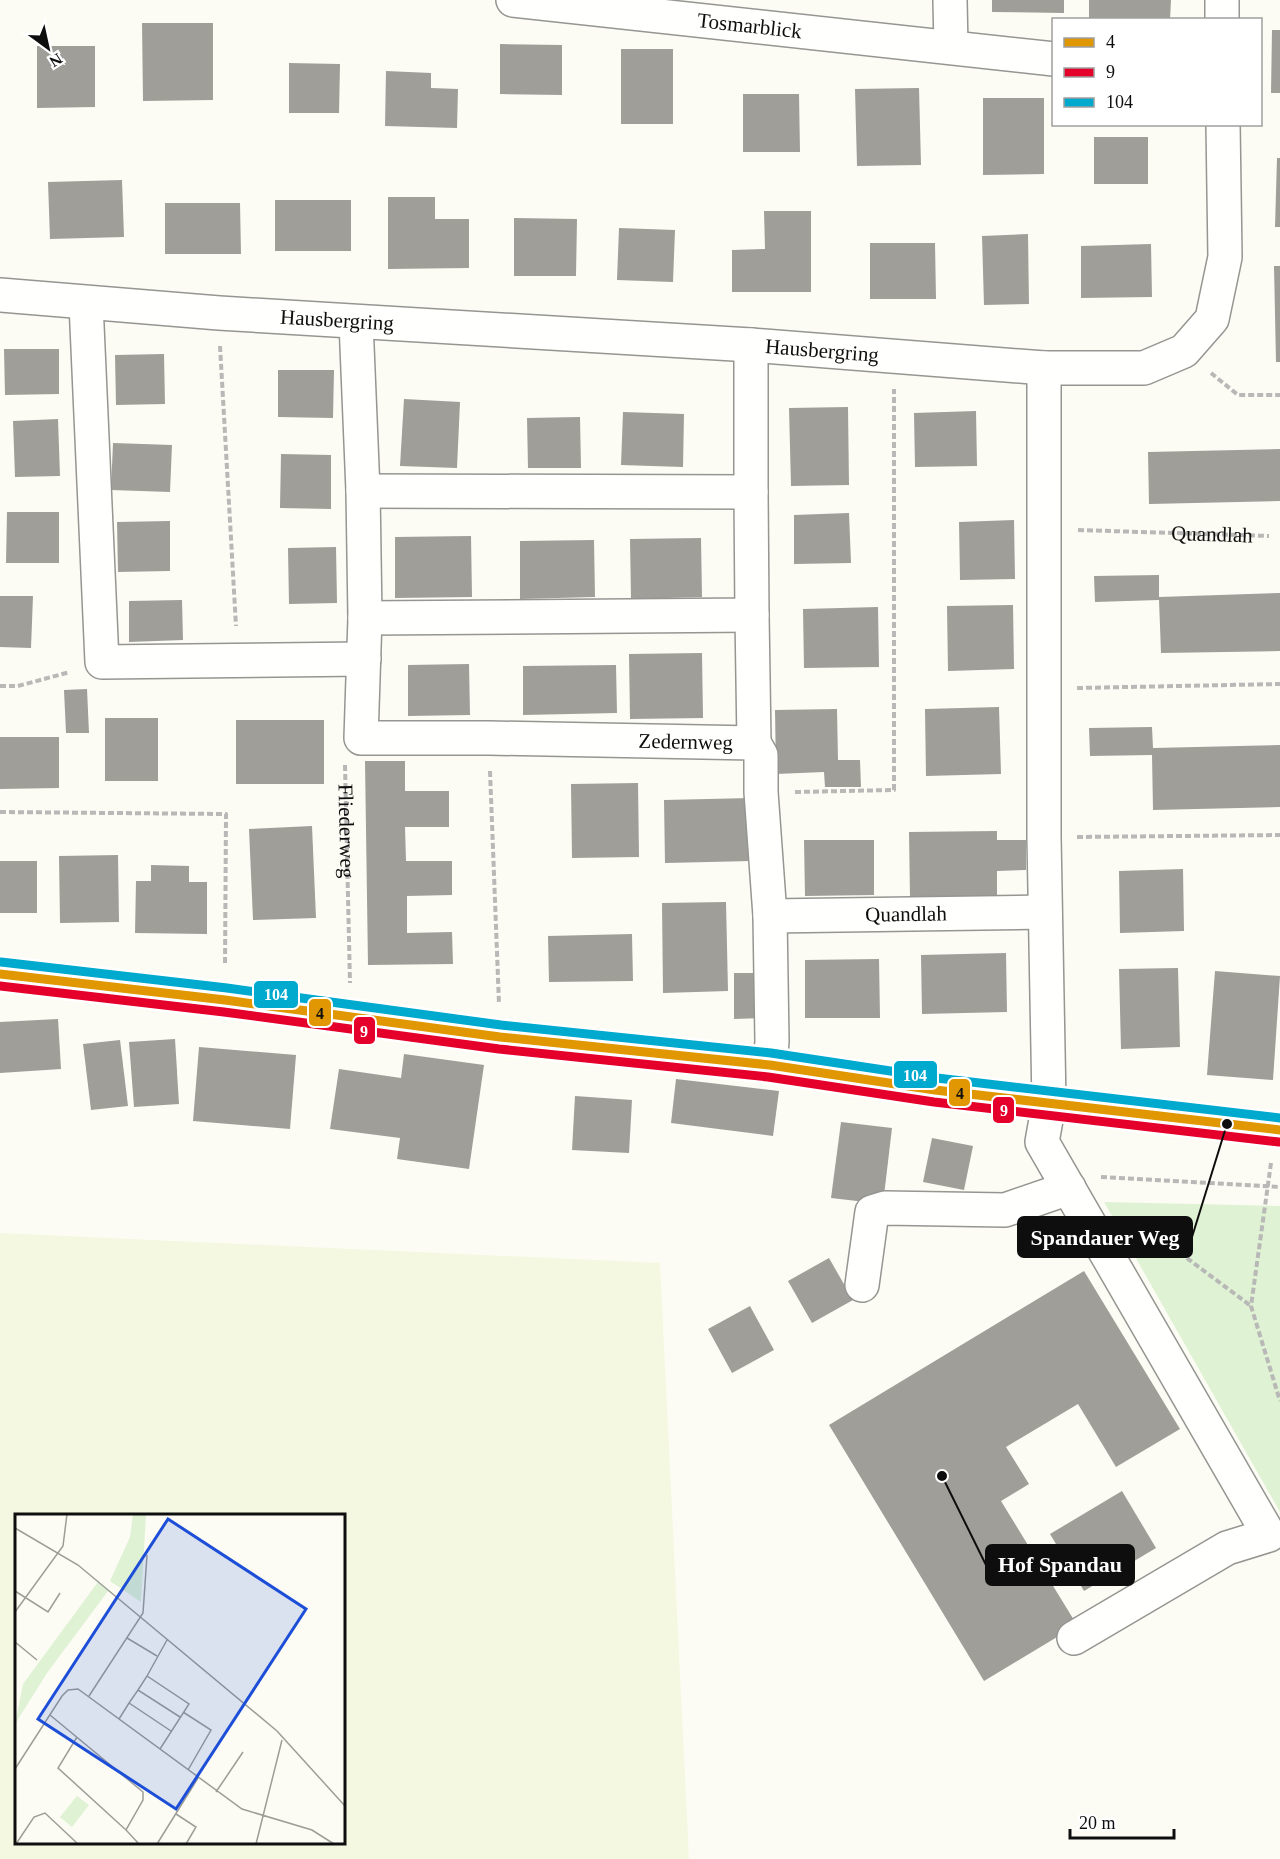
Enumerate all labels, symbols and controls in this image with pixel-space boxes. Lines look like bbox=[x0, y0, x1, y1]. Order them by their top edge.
street label: Tosmarblick bbox=[696, 8, 803, 43]
north arrow bbox=[18, 18, 78, 78]
legend bbox=[1052, 18, 1262, 126]
text: 4 bbox=[1106, 32, 1115, 52]
text: N bbox=[46, 50, 65, 71]
text: 9 bbox=[1106, 62, 1115, 82]
text: 104 bbox=[1106, 92, 1133, 112]
street label: Hausbergring bbox=[279, 305, 395, 336]
street label: Hausbergring bbox=[764, 334, 880, 367]
street label: Quandlah bbox=[1171, 521, 1254, 547]
street label: Zedernweg bbox=[638, 729, 734, 755]
street label: Fliederweg bbox=[333, 783, 360, 879]
street label: Quandlah bbox=[865, 901, 947, 927]
line badge: 104 bbox=[253, 980, 299, 1009]
text: 104 bbox=[264, 986, 288, 1003]
line badge: 4 bbox=[308, 998, 332, 1027]
text: 4 bbox=[316, 1005, 324, 1022]
line badge: 9 bbox=[353, 1016, 376, 1045]
text: 9 bbox=[360, 1023, 368, 1040]
line badge: 104 bbox=[893, 1060, 938, 1089]
text: 104 bbox=[903, 1067, 927, 1084]
line badge: 4 bbox=[948, 1078, 971, 1107]
text: 4 bbox=[956, 1085, 964, 1102]
line badge: 9 bbox=[992, 1096, 1015, 1124]
text: 9 bbox=[1000, 1102, 1008, 1119]
callout: Spandauer Weg bbox=[1018, 1217, 1192, 1257]
text: Spandauer Weg bbox=[1031, 1225, 1179, 1250]
inset map bbox=[15, 1514, 345, 1844]
callout: Hof Spandau bbox=[986, 1545, 1134, 1585]
text: Hof Spandau bbox=[998, 1552, 1122, 1577]
scale bar bbox=[1070, 1802, 1174, 1840]
text: 20 m bbox=[1079, 1813, 1116, 1833]

